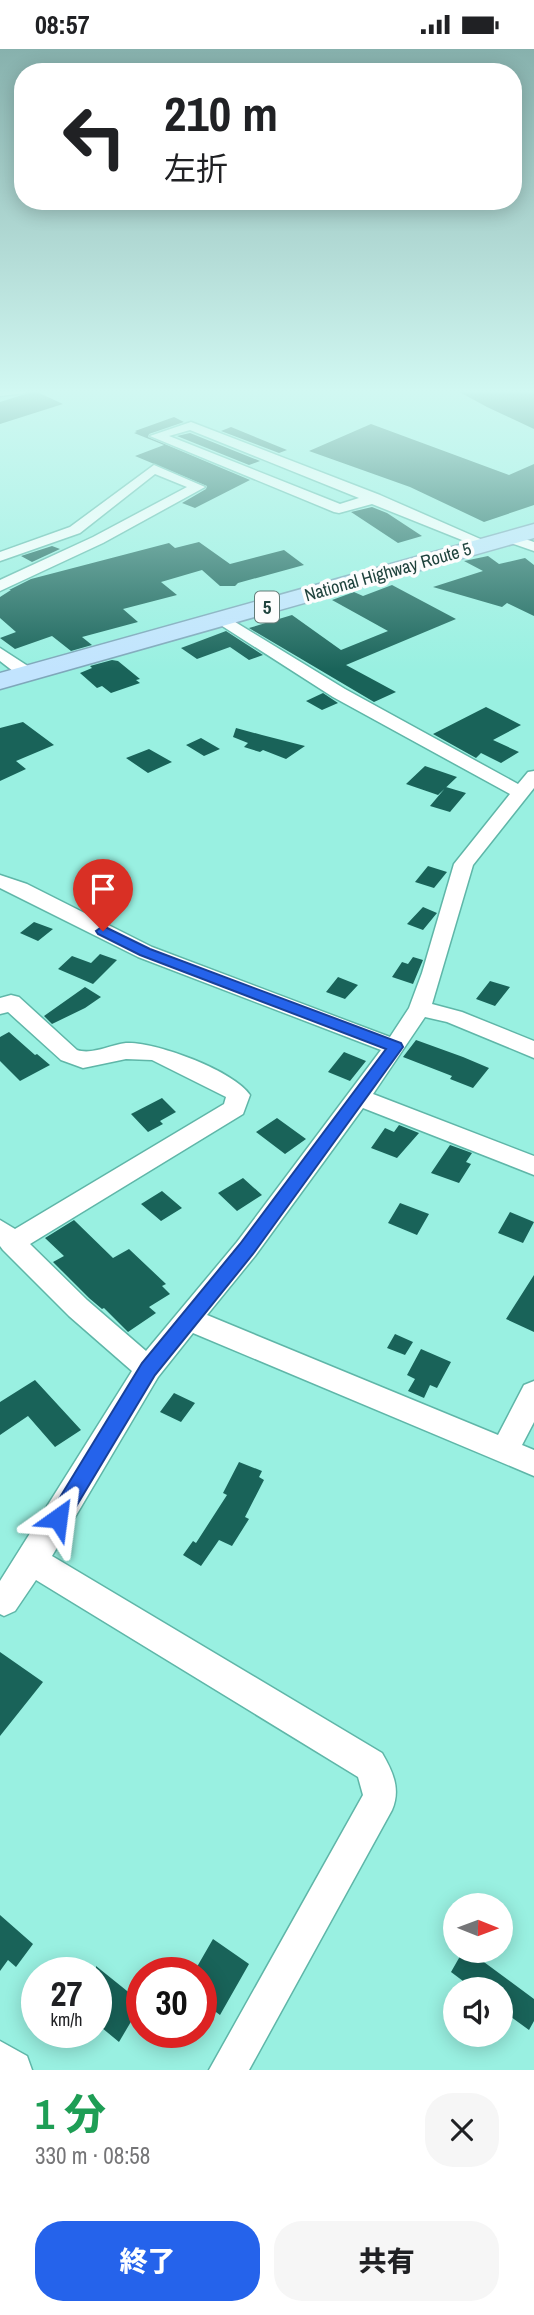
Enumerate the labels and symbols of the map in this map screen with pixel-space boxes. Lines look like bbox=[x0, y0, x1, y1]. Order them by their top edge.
street label: National Highway Route 5 bbox=[302, 536, 474, 607]
road number: 5 bbox=[255, 591, 279, 622]
pin bbox=[73, 859, 133, 931]
position arrow bbox=[21, 1481, 95, 1555]
north arrow bbox=[443, 1893, 513, 1963]
speed limit sign: 30 bbox=[126, 1957, 217, 2048]

